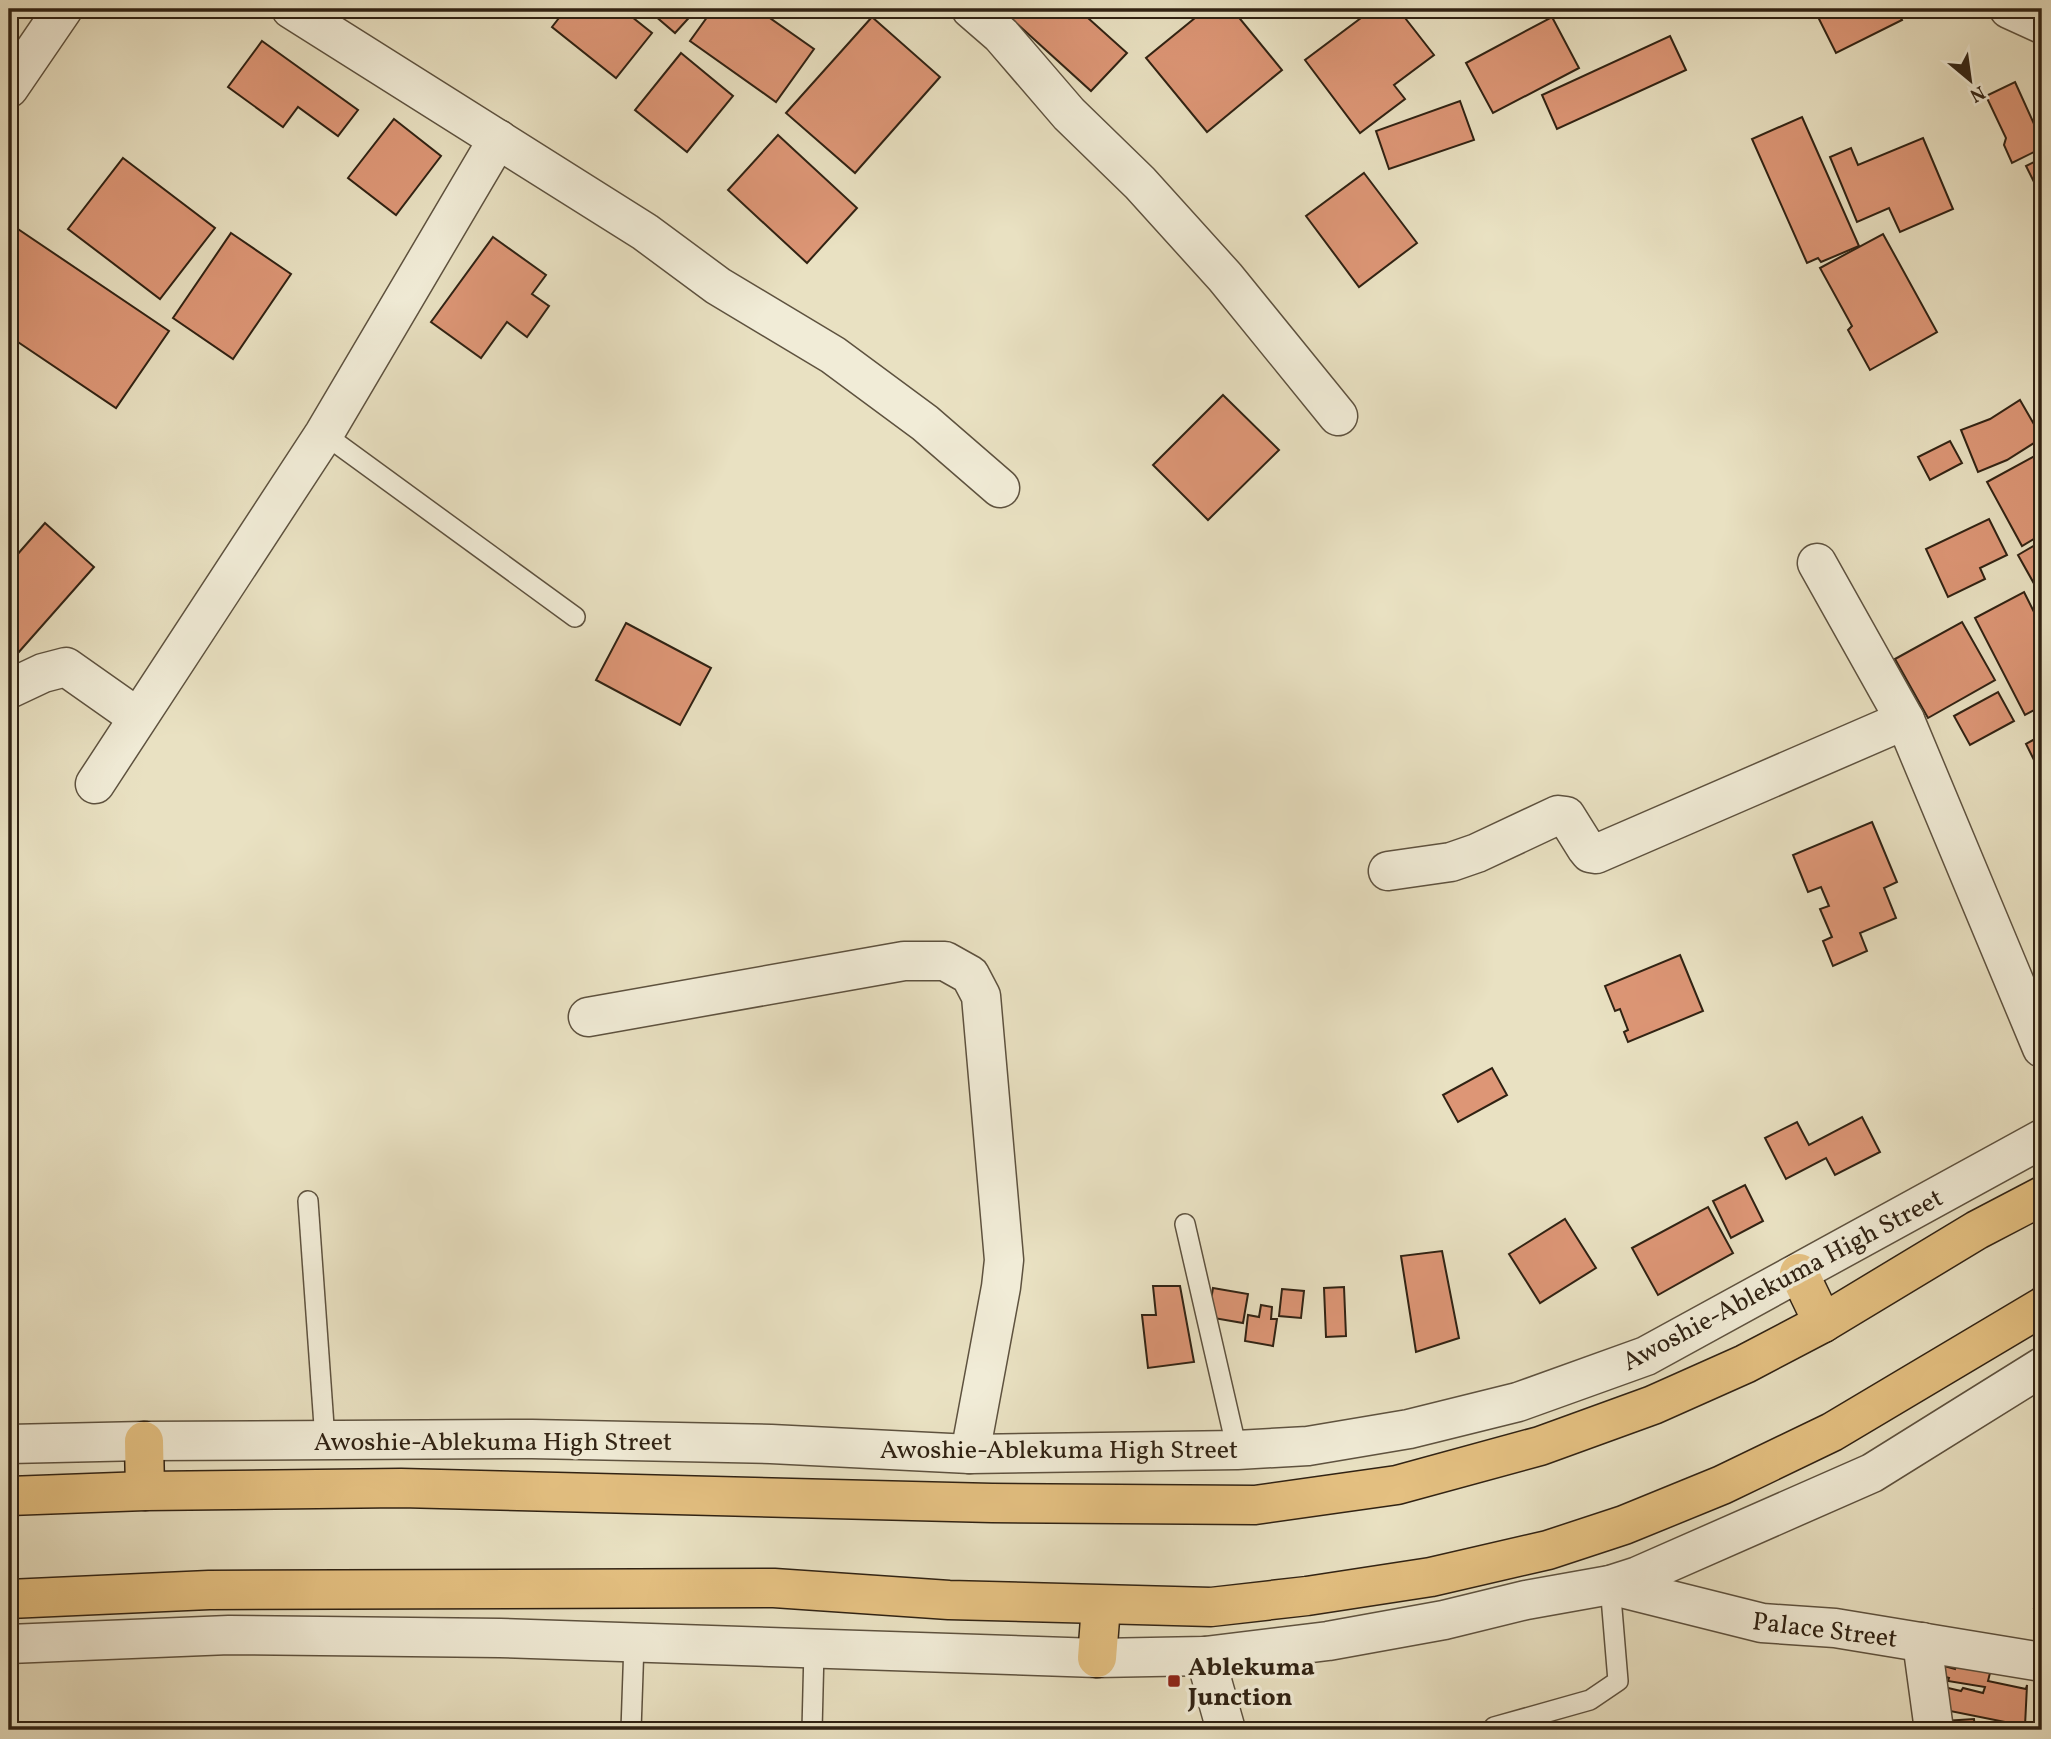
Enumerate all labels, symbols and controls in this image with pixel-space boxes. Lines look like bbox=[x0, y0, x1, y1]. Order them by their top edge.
north arrow bbox=[1936, 46, 2006, 116]
text: N bbox=[1965, 78, 1990, 108]
street label: Awoshie-Ablekuma High Street bbox=[1616, 1181, 1950, 1381]
street label: Awoshie-Ablekuma High Street bbox=[314, 1425, 672, 1461]
street label: Awoshie-Ablekuma High Street bbox=[880, 1433, 1238, 1469]
street label: Palace Street bbox=[1750, 1604, 1899, 1658]
place label: Ablekuma Junction bbox=[1187, 1650, 1315, 1716]
marker: Ablekuma Junction bbox=[1166, 1673, 1182, 1689]

